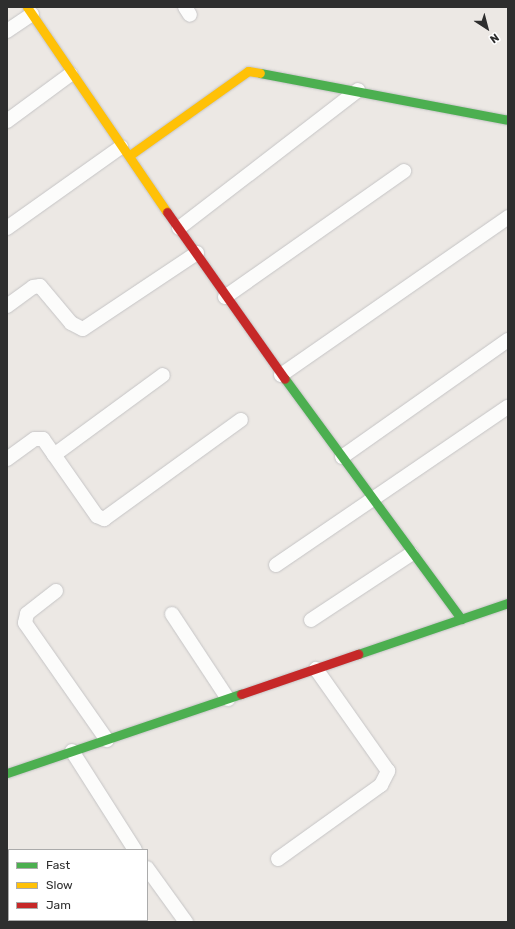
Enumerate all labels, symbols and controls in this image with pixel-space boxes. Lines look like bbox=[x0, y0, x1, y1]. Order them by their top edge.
north arrow bbox=[467, 8, 507, 48]
text: N bbox=[487, 31, 501, 46]
legend bbox=[8, 849, 148, 921]
text: Fast bbox=[46, 858, 70, 872]
text: Slow bbox=[46, 878, 73, 892]
text: Jam bbox=[46, 898, 71, 912]

